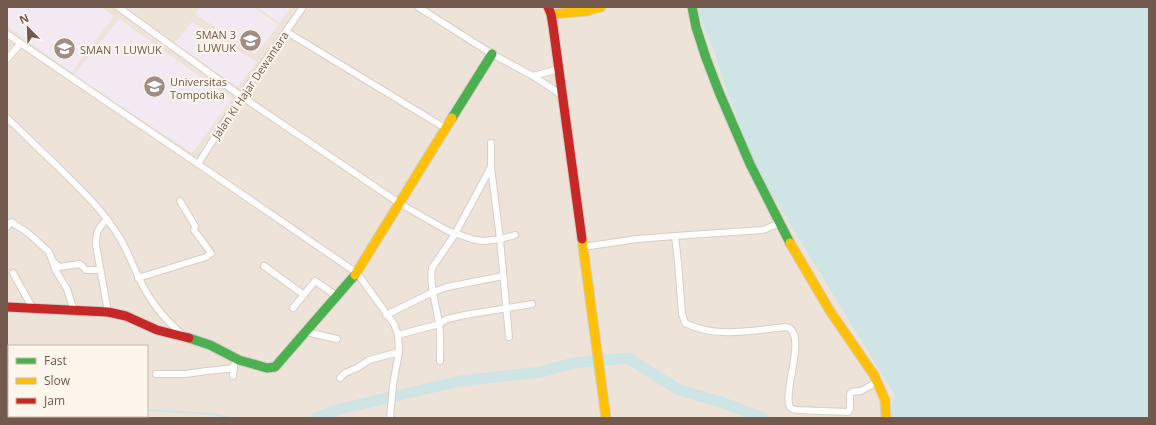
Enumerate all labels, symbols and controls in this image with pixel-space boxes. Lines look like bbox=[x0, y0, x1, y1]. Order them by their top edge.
north arrow bbox=[8, 8, 48, 48]
text: N bbox=[17, 10, 31, 27]
place label: SMAN 3 LUWUK bbox=[196, 27, 236, 55]
school or university icon: SMAN 3 LUWUK bbox=[238, 27, 264, 53]
street label: Jalan Ki Hajar Dewantara bbox=[208, 28, 292, 142]
school or university icon: SMAN 1 LUWUK bbox=[52, 36, 78, 62]
place label: SMAN 1 LUWUK bbox=[80, 42, 162, 57]
school or university icon: Universitas Tompotika bbox=[141, 74, 167, 100]
place label: Universitas Tompotika bbox=[170, 74, 227, 102]
legend bbox=[8, 345, 148, 417]
text: Fast bbox=[44, 352, 67, 369]
text: Slow bbox=[44, 372, 71, 389]
text: Jam bbox=[43, 392, 65, 409]

